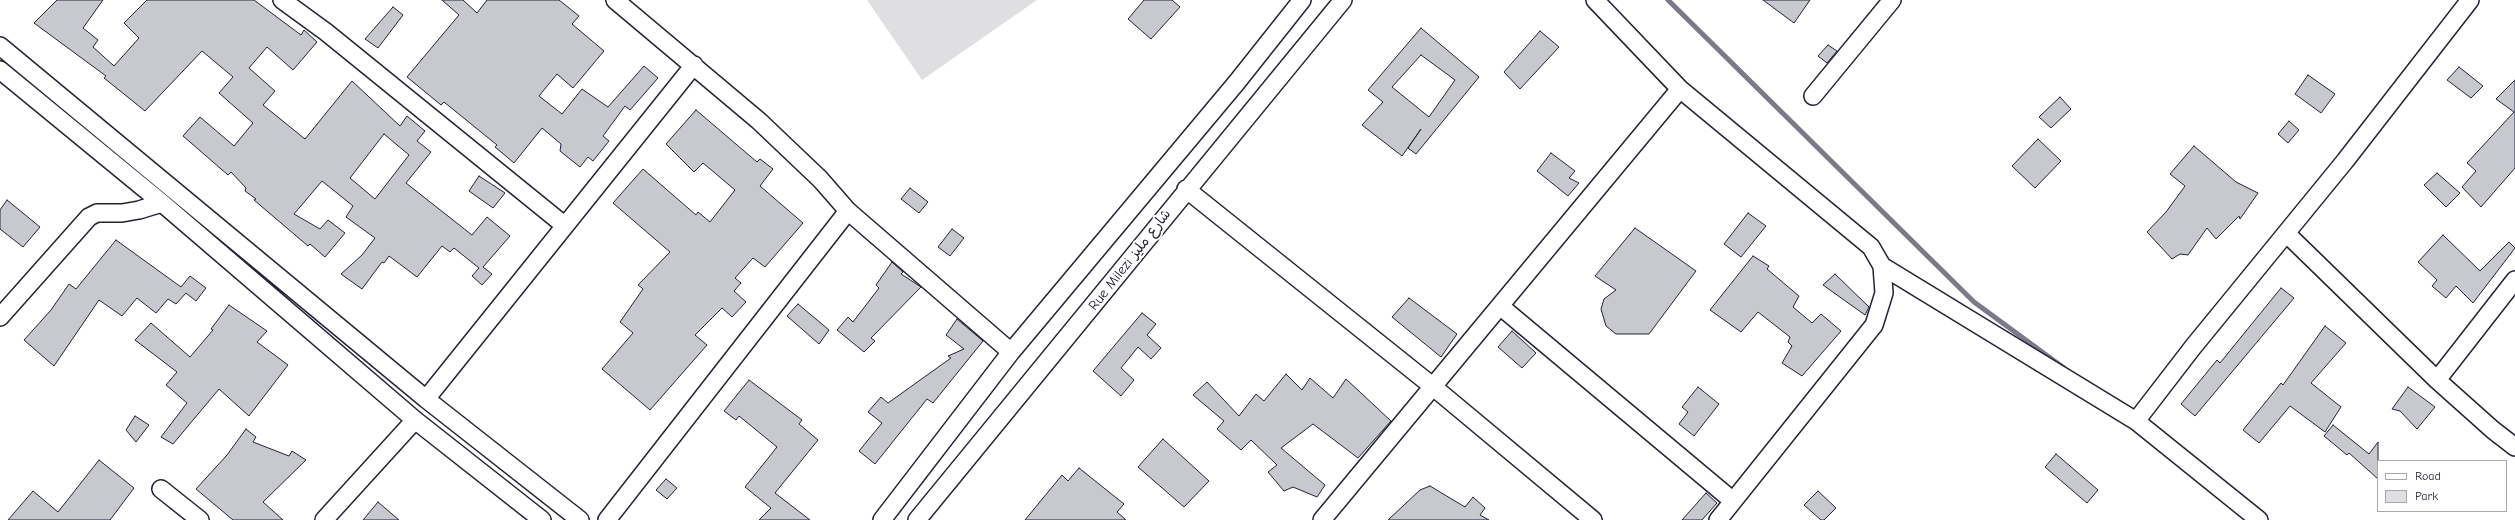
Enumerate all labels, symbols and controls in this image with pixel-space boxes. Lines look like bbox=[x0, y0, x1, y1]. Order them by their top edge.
street label: Rue Milezi شارع مليز bbox=[1085, 206, 1175, 314]
legend bbox=[2377, 460, 2507, 512]
text: Road bbox=[2415, 469, 2441, 483]
text: Park bbox=[2415, 489, 2438, 503]

